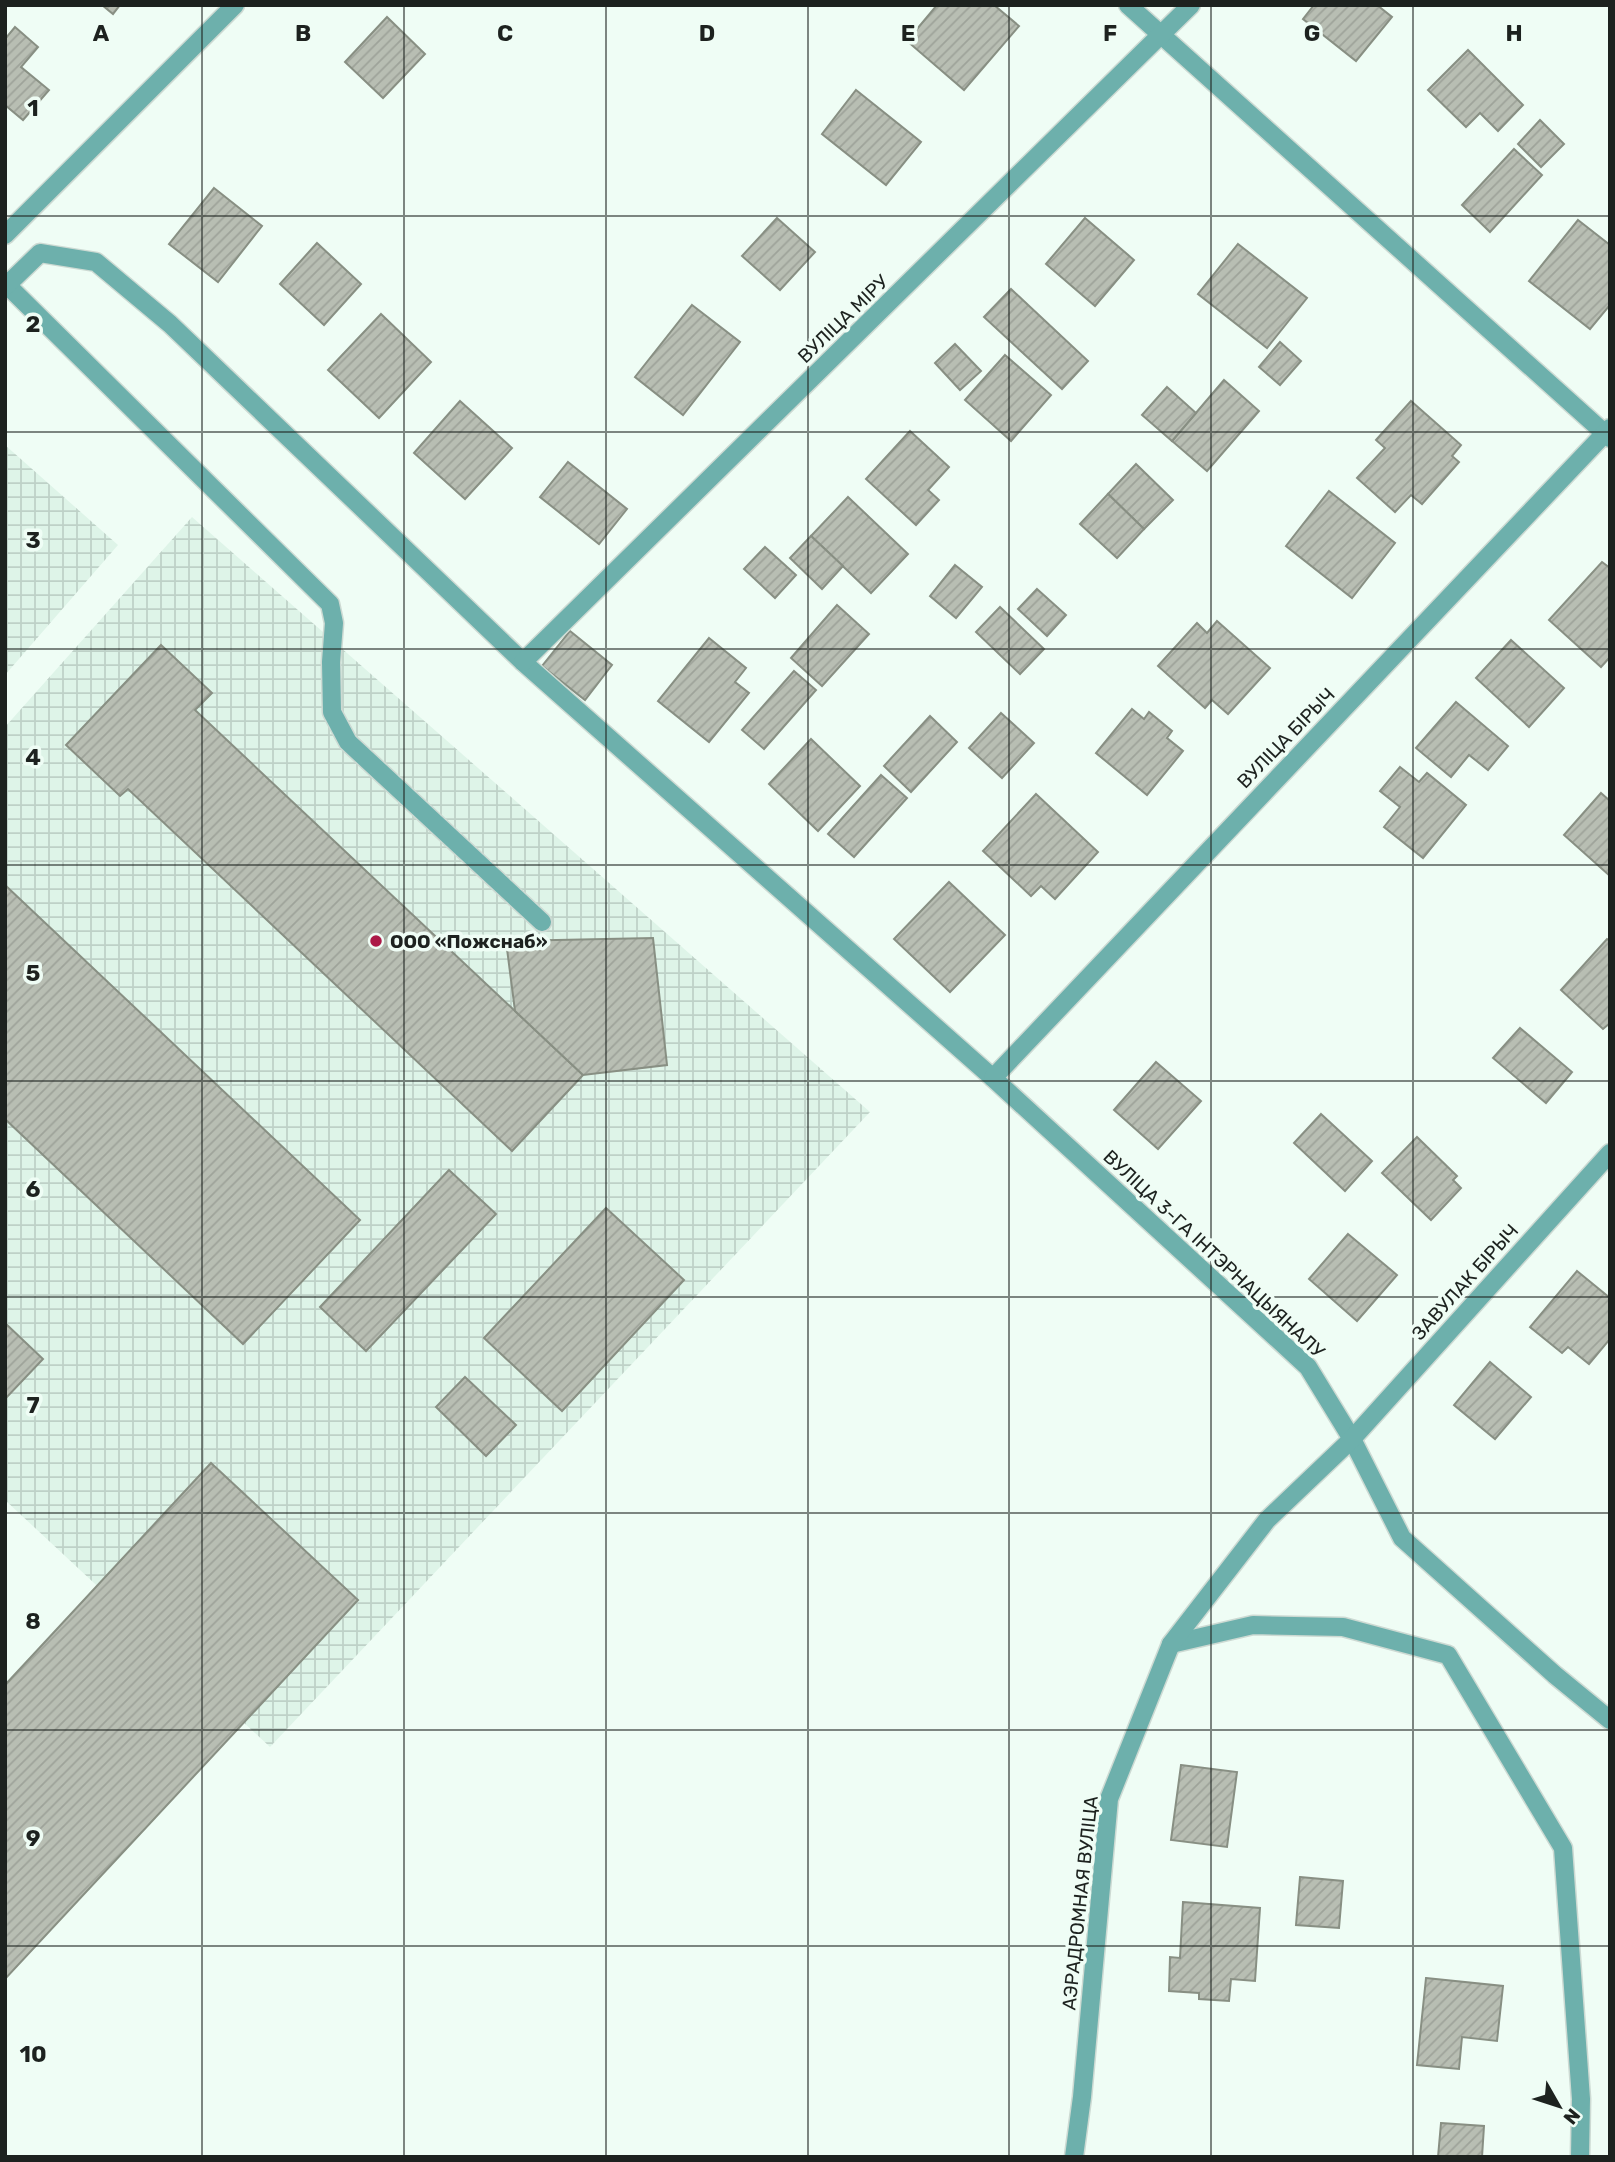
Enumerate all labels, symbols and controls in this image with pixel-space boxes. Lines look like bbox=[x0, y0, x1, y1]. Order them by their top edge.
text: A bbox=[93, 19, 110, 47]
text: B bbox=[295, 19, 311, 47]
text: C bbox=[497, 19, 513, 47]
text: D bbox=[699, 19, 715, 47]
text: E bbox=[901, 19, 915, 47]
text: F bbox=[1103, 19, 1117, 47]
text: G bbox=[1304, 19, 1320, 47]
text: H bbox=[1505, 19, 1523, 47]
text: 1 bbox=[27, 94, 39, 122]
street label: ВУЛІЦА МІРУ bbox=[793, 270, 894, 368]
text: 2 bbox=[26, 310, 40, 338]
text: 3 bbox=[25, 526, 41, 554]
street label: ВУЛІЦА БІРЫЧ bbox=[1232, 683, 1340, 793]
text: 4 bbox=[25, 743, 41, 771]
place label: ООО «Пожснаб» bbox=[390, 930, 548, 953]
marker: ООО «Пожснаб» bbox=[368, 933, 384, 949]
text: 5 bbox=[26, 959, 41, 987]
street label: ВУЛІЦА 3-ГА ІНТЭРНАЦЫЯНАЛУ bbox=[1098, 1145, 1330, 1363]
text: 6 bbox=[26, 1175, 41, 1203]
street label: ЗАВУЛАК БІРЫЧ bbox=[1407, 1219, 1523, 1345]
text: 7 bbox=[26, 1391, 40, 1419]
text: 8 bbox=[25, 1607, 41, 1635]
street label: АЭРАДРОМНАЯ ВУЛІЦА bbox=[1057, 1794, 1103, 2011]
text: 9 bbox=[26, 1824, 40, 1852]
text: 10 bbox=[19, 2040, 47, 2068]
north arrow bbox=[1524, 2071, 1594, 2141]
text: N bbox=[1559, 2104, 1585, 2129]

